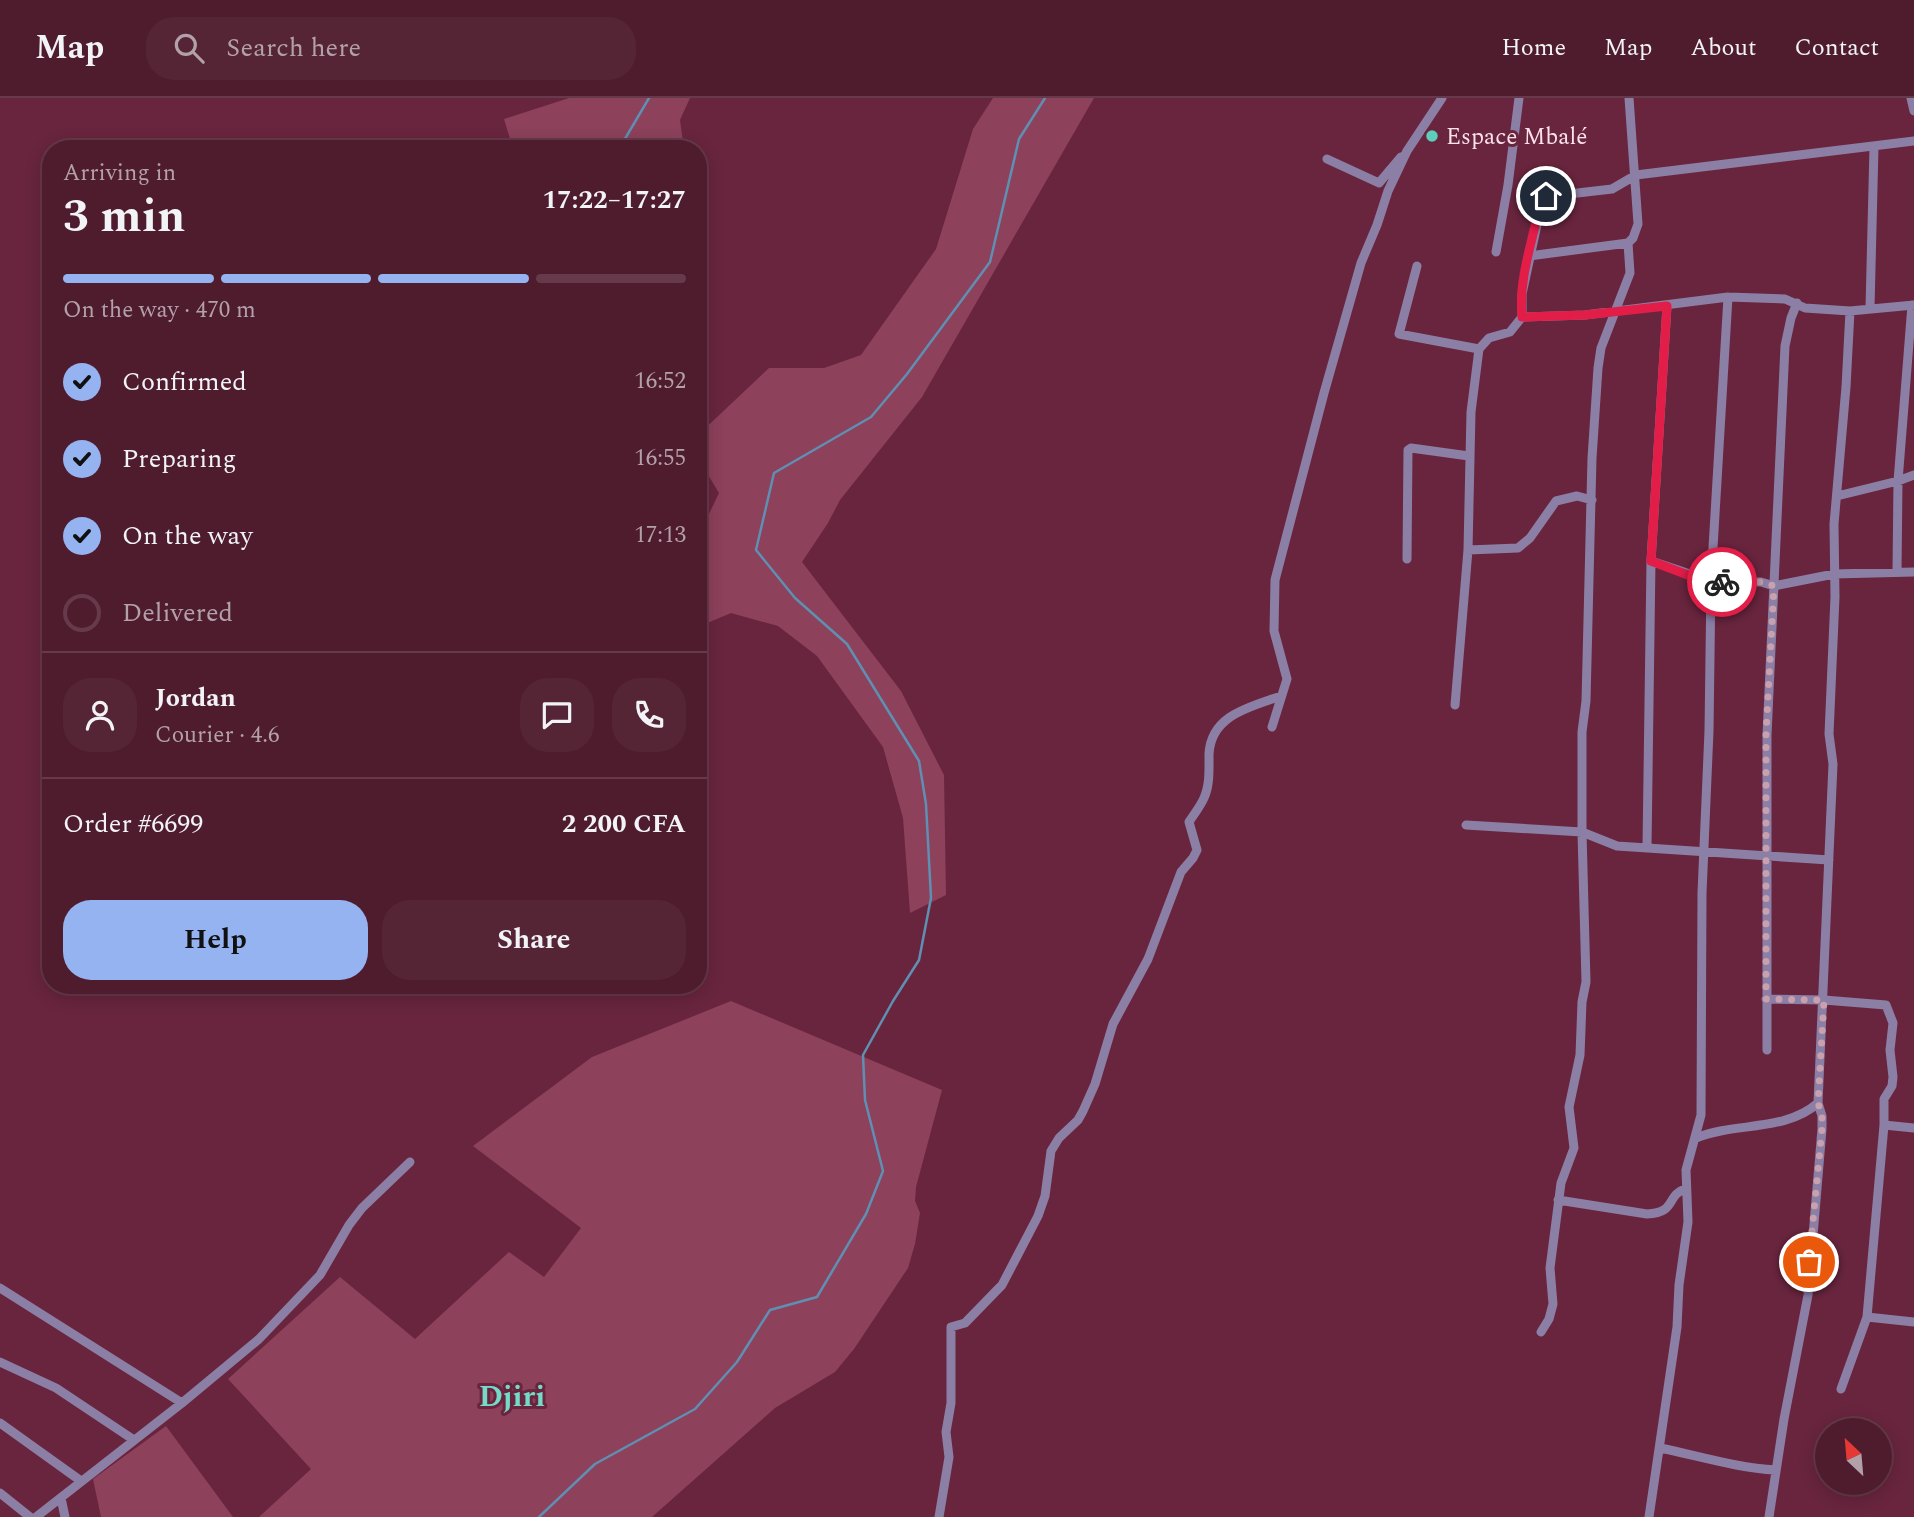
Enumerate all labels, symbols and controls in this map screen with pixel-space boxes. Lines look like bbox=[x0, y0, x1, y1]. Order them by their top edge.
search box bbox=[146, 17, 636, 80]
text: Map bbox=[35, 23, 104, 73]
text: Search here bbox=[226, 28, 361, 68]
icon: search bbox=[170, 29, 208, 67]
text: Home bbox=[1501, 30, 1566, 66]
text: Map bbox=[1604, 30, 1652, 66]
text: About bbox=[1690, 30, 1756, 66]
text: Contact bbox=[1794, 30, 1879, 66]
place label: Espace Mbalé bbox=[1446, 120, 1587, 155]
marker: Espace Mbalé bbox=[1424, 128, 1440, 144]
text: Arriving in bbox=[63, 156, 176, 191]
pin bbox=[1516, 166, 1576, 226]
icon: home bbox=[1527, 177, 1565, 215]
text: 17:22–17:27 bbox=[542, 180, 686, 220]
text: 3 min bbox=[63, 182, 185, 252]
text: On the way · 470 m bbox=[63, 293, 256, 328]
text: Confirmed bbox=[122, 362, 247, 402]
icon: check bbox=[63, 363, 101, 401]
text: 16:52 bbox=[634, 364, 686, 399]
text: Preparing bbox=[122, 439, 236, 479]
icon: check bbox=[63, 440, 101, 478]
text: 16:55 bbox=[634, 441, 686, 476]
text: On the way bbox=[122, 516, 253, 556]
icon: check bbox=[63, 517, 101, 555]
text: 17:13 bbox=[634, 518, 686, 553]
courier bbox=[1687, 547, 1757, 617]
icon: bike bbox=[1703, 563, 1741, 601]
text: Delivered bbox=[122, 593, 233, 633]
button: person bbox=[63, 678, 137, 752]
text: Jordan bbox=[155, 678, 236, 718]
button: chat bbox=[520, 678, 594, 752]
button: phone bbox=[612, 678, 686, 752]
text: Courier · 4.6 bbox=[155, 718, 280, 753]
text: Order #6699 bbox=[63, 804, 203, 844]
text: 2 200 CFA bbox=[562, 804, 686, 844]
button: Help bbox=[63, 900, 368, 980]
button: Share bbox=[382, 900, 686, 980]
pin bbox=[1779, 1232, 1839, 1292]
icon: bag bbox=[1790, 1243, 1828, 1281]
district label: Djiri bbox=[479, 1374, 545, 1420]
north arrow bbox=[1815, 1418, 1892, 1494]
map controls bbox=[1815, 1418, 1892, 1495]

